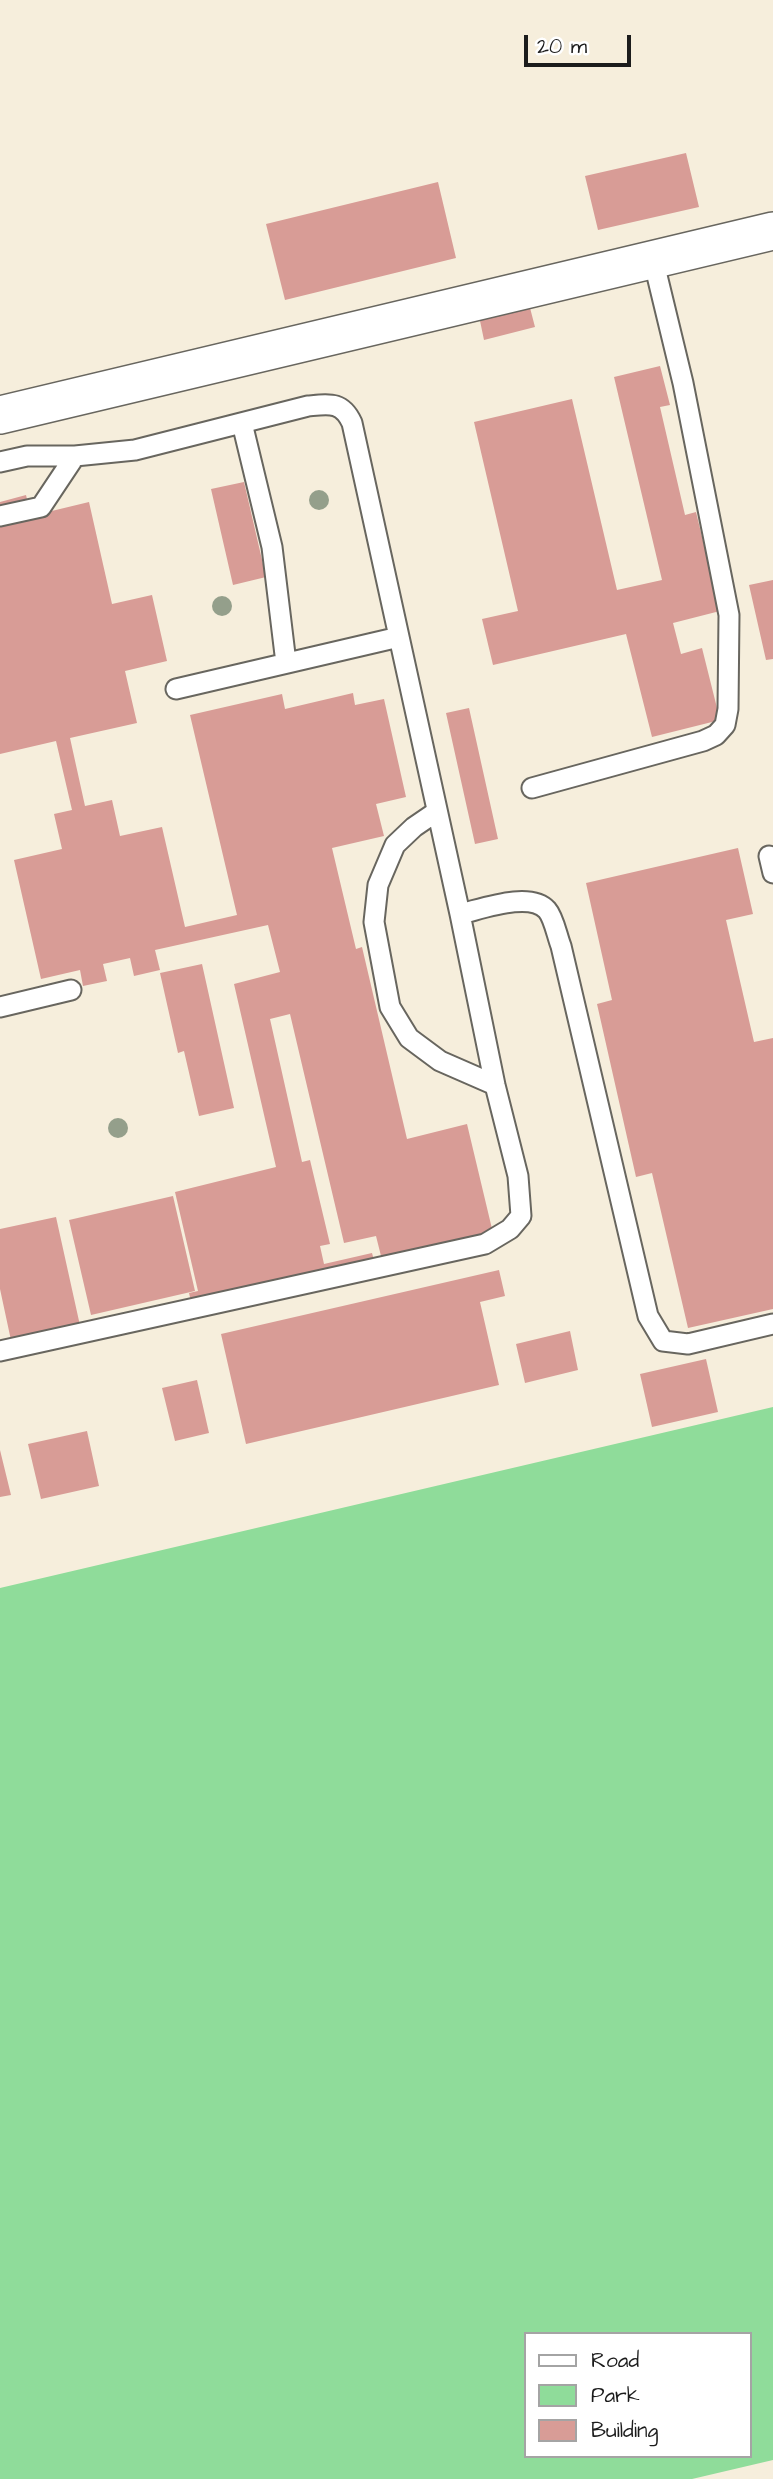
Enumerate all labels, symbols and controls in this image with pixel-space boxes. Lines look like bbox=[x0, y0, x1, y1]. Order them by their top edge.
scale bar bbox=[528, 21, 635, 65]
text: 20 m bbox=[537, 32, 587, 61]
legend bbox=[524, 2332, 752, 2458]
text: Road bbox=[591, 2346, 639, 2375]
text: Park bbox=[591, 2381, 640, 2410]
text: Building bbox=[591, 2416, 658, 2445]

